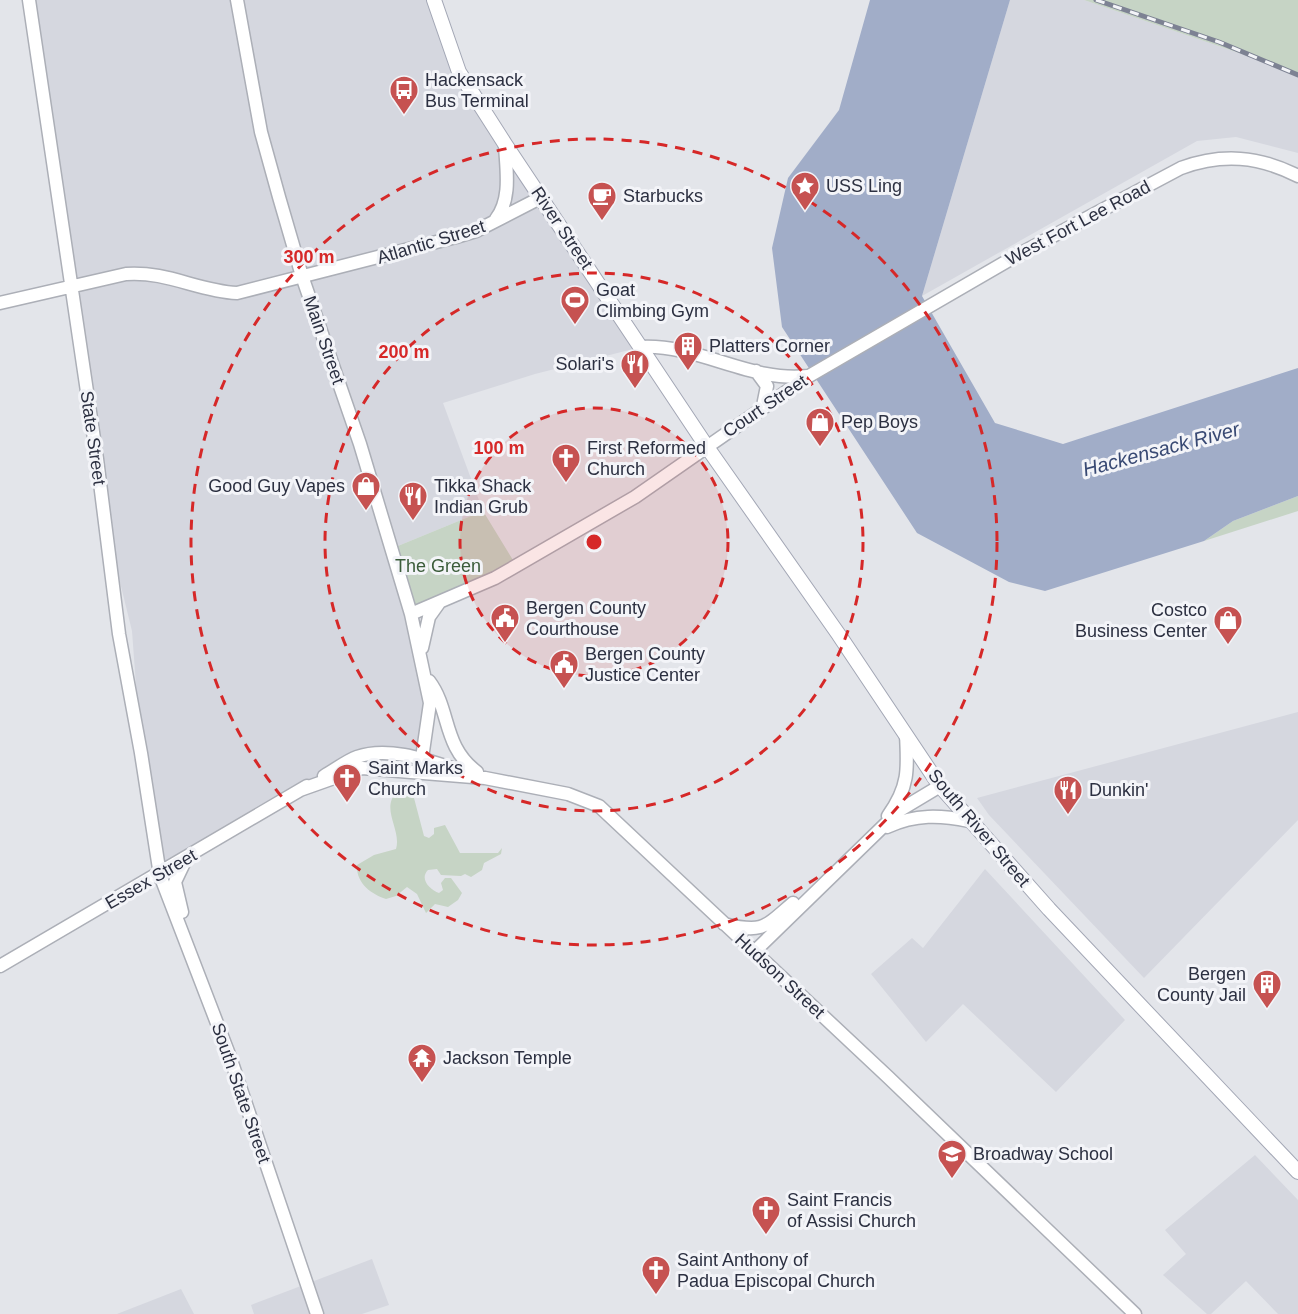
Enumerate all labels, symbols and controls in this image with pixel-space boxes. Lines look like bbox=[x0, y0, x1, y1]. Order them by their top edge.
place label: Hackensack Bus Terminal bbox=[425, 70, 529, 111]
bus stop icon: Hackensack Bus Terminal bbox=[388, 74, 420, 116]
place icon: USS Ling bbox=[789, 170, 821, 212]
place label: USS Ling bbox=[826, 176, 902, 196]
street label: West Fort Lee Road bbox=[1002, 176, 1154, 270]
cafe icon: Starbucks bbox=[586, 180, 618, 222]
street label: River Street bbox=[527, 183, 597, 273]
place label: Starbucks bbox=[623, 186, 703, 206]
street label: Atlantic Street bbox=[374, 216, 488, 268]
text: 300 m bbox=[283, 247, 335, 267]
place label: Goat Climbing Gym bbox=[596, 280, 709, 321]
sports icon: Goat Climbing Gym bbox=[559, 284, 591, 326]
street label: Main Street bbox=[300, 293, 348, 387]
building icon: Platters Corner bbox=[672, 330, 704, 372]
place label: Platters Corner bbox=[709, 336, 830, 356]
text: 200 m bbox=[378, 342, 430, 362]
restaurant icon: Solari's bbox=[619, 348, 651, 390]
place label: Solari's bbox=[556, 354, 614, 374]
street label: Court Street bbox=[719, 371, 811, 441]
street label: State Street bbox=[76, 390, 110, 486]
shop icon: Pep Boys bbox=[804, 406, 836, 448]
place label: Pep Boys bbox=[841, 412, 918, 432]
water label: Hackensack River bbox=[1080, 417, 1243, 480]
text: 100 m bbox=[473, 438, 525, 458]
place label: First Reformed Church bbox=[587, 438, 706, 479]
church icon: First Reformed Church bbox=[550, 442, 582, 484]
shop icon: Good Guy Vapes bbox=[350, 470, 382, 512]
place label: Good Guy Vapes bbox=[208, 476, 345, 496]
place label: Tikka Shack Indian Grub bbox=[434, 476, 532, 517]
restaurant icon: Tikka Shack Indian Grub bbox=[397, 480, 429, 522]
centre of rings bbox=[584, 532, 604, 552]
park label: The Green bbox=[395, 556, 481, 576]
place label: Bergen County Courthouse bbox=[526, 598, 646, 639]
place label: Costco Business Center bbox=[1075, 600, 1207, 641]
public building icon: Bergen County Courthouse bbox=[489, 602, 521, 644]
shop icon: Costco Business Center bbox=[1212, 604, 1244, 646]
place label: Bergen County Justice Center bbox=[585, 644, 705, 685]
public building icon: Bergen County Justice Center bbox=[548, 648, 580, 690]
place label: Saint Marks Church bbox=[368, 758, 463, 799]
church icon: Saint Marks Church bbox=[331, 762, 363, 804]
street label: South River Street bbox=[924, 765, 1034, 891]
restaurant icon: Dunkin' bbox=[1052, 774, 1084, 816]
place label: Dunkin' bbox=[1089, 780, 1148, 800]
street label: Essex Street bbox=[102, 845, 200, 913]
street label: Hudson Street bbox=[731, 929, 829, 1023]
place label: Bergen County Jail bbox=[1157, 964, 1246, 1005]
building icon: Bergen County Jail bbox=[1251, 968, 1283, 1010]
street label: South State Street bbox=[208, 1020, 274, 1166]
temple icon: Jackson Temple bbox=[406, 1042, 438, 1084]
place label: Jackson Temple bbox=[443, 1048, 572, 1068]
school or university icon: Broadway School bbox=[936, 1138, 968, 1180]
place label: Broadway School bbox=[973, 1144, 1113, 1164]
place label: Saint Francis of Assisi Church bbox=[787, 1190, 916, 1231]
church icon: Saint Francis of Assisi Church bbox=[750, 1194, 782, 1236]
place label: Saint Anthony of Padua Episcopal Church bbox=[677, 1250, 875, 1291]
church icon: Saint Anthony of Padua Episcopal Church bbox=[640, 1254, 672, 1296]

